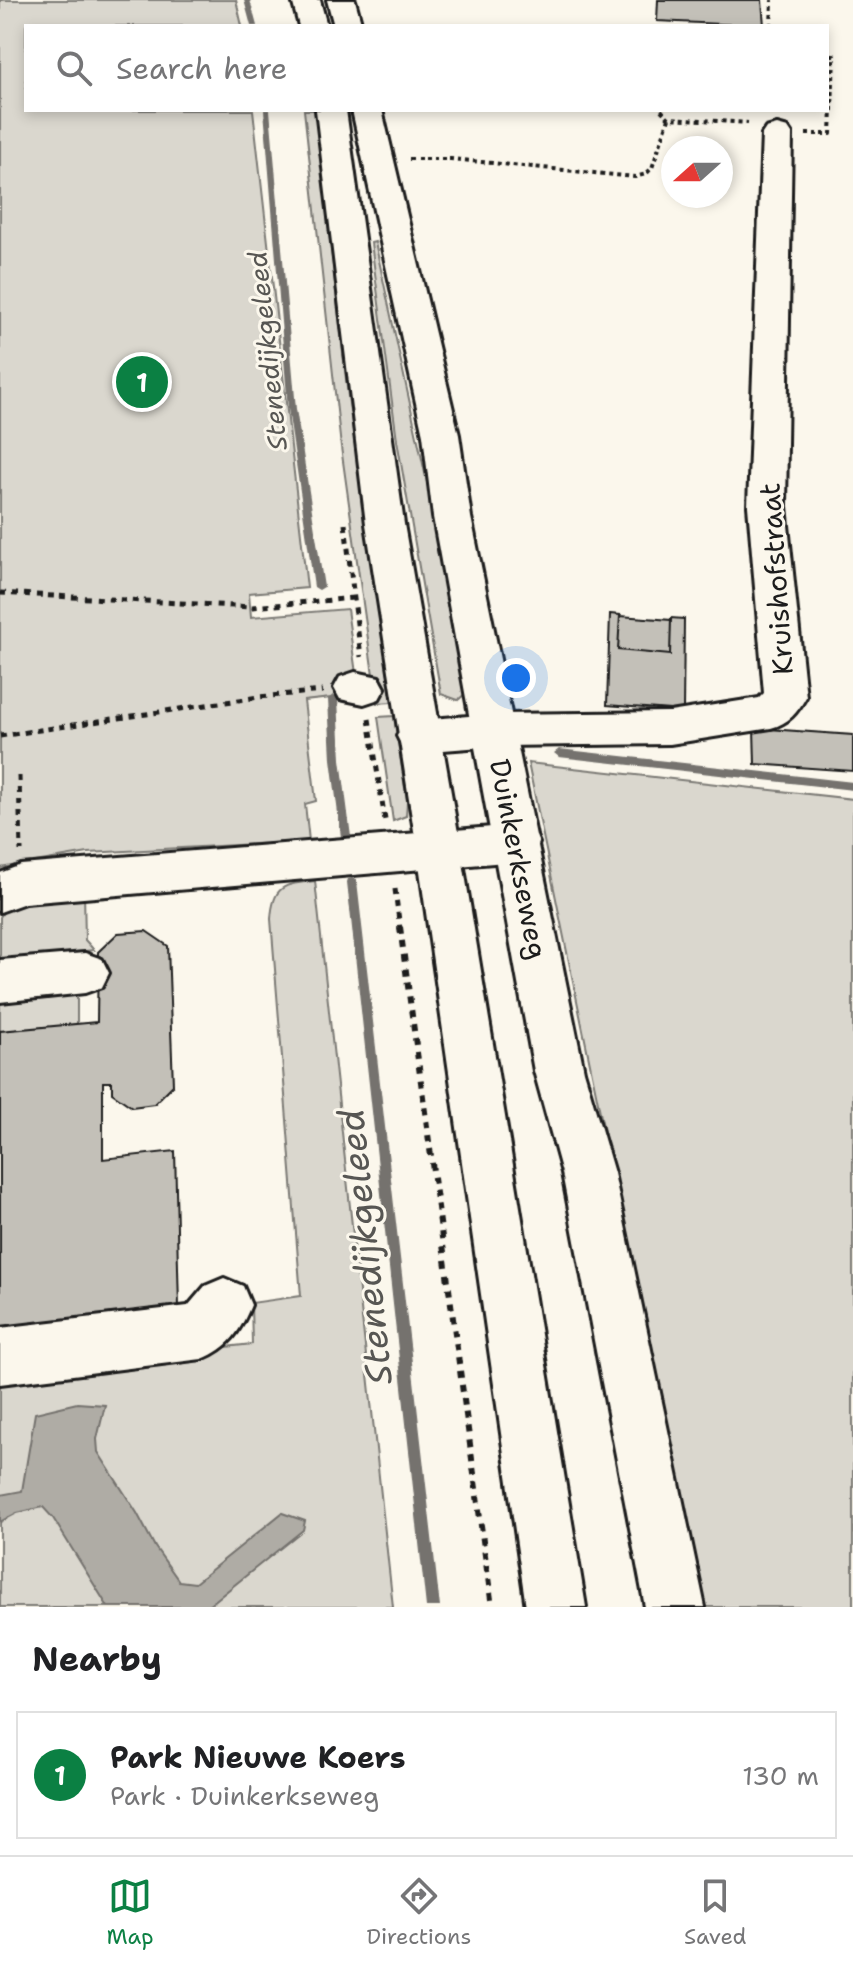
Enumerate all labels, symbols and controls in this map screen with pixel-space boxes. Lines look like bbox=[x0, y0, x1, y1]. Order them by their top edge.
search box bbox=[24, 24, 829, 112]
icon: search bbox=[52, 46, 96, 90]
text: Search here bbox=[116, 48, 287, 89]
north arrow bbox=[661, 136, 733, 208]
water label: Stenedijkgeleed bbox=[239, 249, 295, 452]
pin: 1 bbox=[116, 352, 168, 412]
street label: Kruishofstraat bbox=[750, 482, 802, 676]
your location bbox=[496, 658, 536, 698]
street label: Duinkerkseweg bbox=[481, 756, 557, 962]
water label: Stenedijkgeleed bbox=[326, 1107, 404, 1387]
text: Nearby bbox=[32, 1636, 162, 1682]
text: Park Nieuwe Koers bbox=[110, 1737, 406, 1778]
text: 1 bbox=[54, 1758, 66, 1793]
text: 130 m bbox=[742, 1758, 819, 1793]
text: Park · Duinkerkseweg bbox=[110, 1778, 379, 1813]
tab: Map bbox=[106, 1874, 154, 1951]
tab: Directions bbox=[366, 1874, 471, 1951]
tab: Saved bbox=[684, 1874, 747, 1951]

